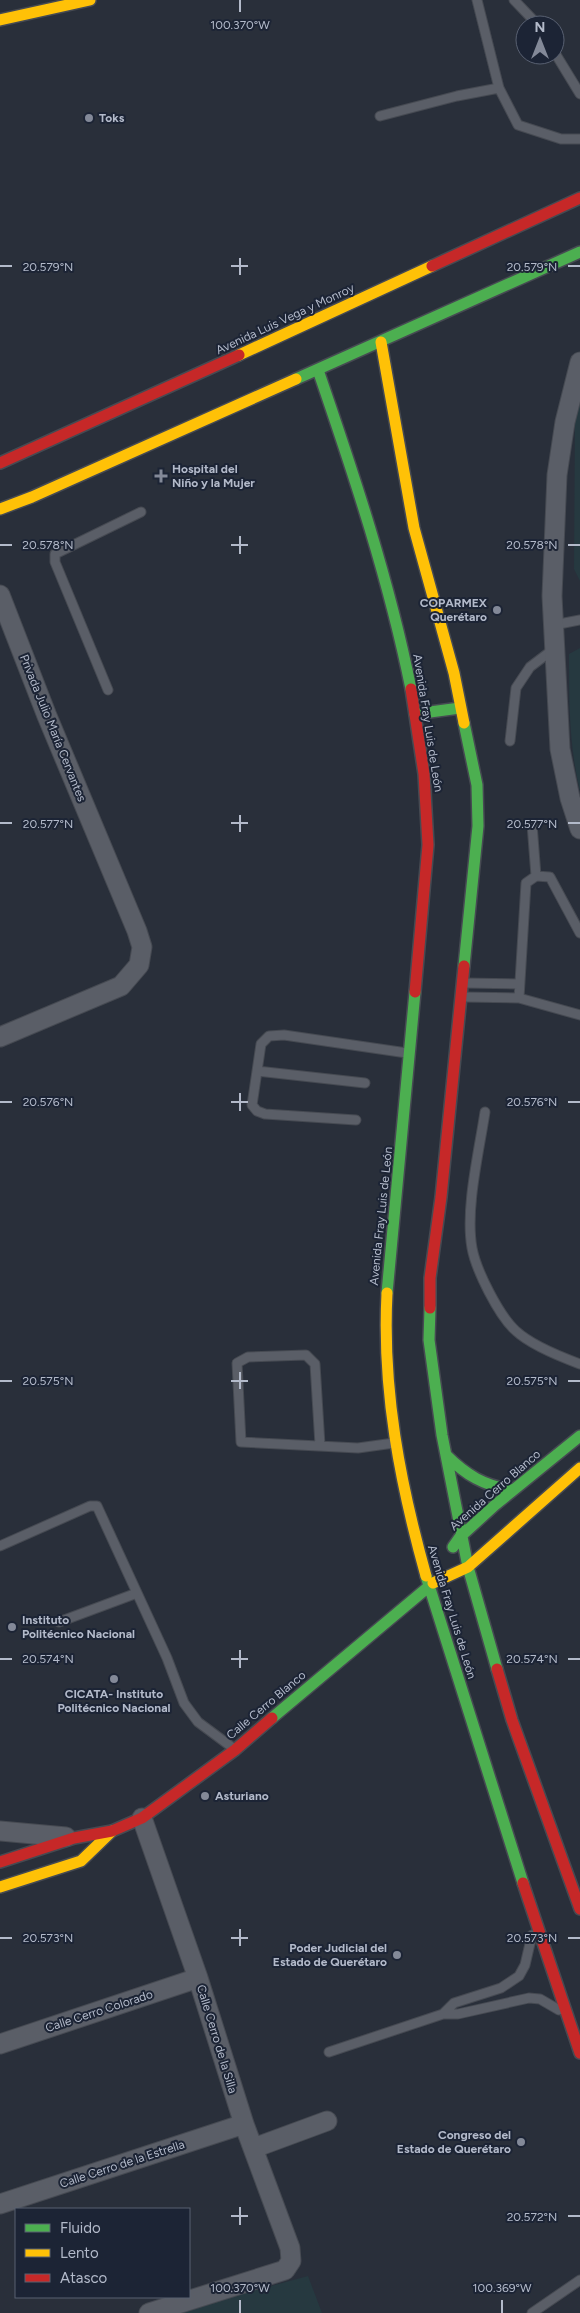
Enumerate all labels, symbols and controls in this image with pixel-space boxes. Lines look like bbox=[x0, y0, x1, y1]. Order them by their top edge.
north arrow bbox=[515, 15, 565, 65]
text: 100.370°W bbox=[210, 18, 270, 32]
text: N bbox=[535, 19, 545, 36]
place label: Toks bbox=[99, 111, 125, 125]
marker: Toks bbox=[83, 112, 95, 124]
text: 20.579°N bbox=[23, 260, 73, 274]
text: 20.579°N bbox=[507, 260, 557, 274]
street label: Avenida Luis Vega y Monroy bbox=[213, 280, 357, 357]
place label: Hospital del Niño y la Mujer bbox=[172, 462, 255, 490]
marker: Hospital del Niño y la Mujer bbox=[154, 469, 168, 483]
text: 20.578°N bbox=[22, 538, 74, 552]
text: 20.578°N bbox=[506, 538, 558, 552]
place label: COPARMEX Querétaro bbox=[420, 596, 488, 624]
marker: COPARMEX Querétaro bbox=[491, 604, 503, 616]
street label: Privada Julio María Cervantes bbox=[17, 652, 89, 804]
street label: Avenida Fray Luis de León bbox=[410, 653, 446, 793]
text: 20.577°N bbox=[23, 817, 73, 831]
text: 20.577°N bbox=[507, 817, 557, 831]
text: 20.576°N bbox=[23, 1095, 73, 1109]
text: 20.576°N bbox=[507, 1095, 557, 1109]
street label: Avenida Fray Luis de León bbox=[367, 1146, 395, 1286]
text: 20.575°N bbox=[23, 1374, 73, 1388]
text: 20.575°N bbox=[507, 1374, 557, 1388]
street label: Avenida Cerro Blanco bbox=[447, 1447, 543, 1533]
street label: Avenida Fray Luis de León bbox=[425, 1543, 479, 1681]
place label: Instituto Politécnico Nacional bbox=[22, 1613, 135, 1641]
marker: Instituto Politécnico Nacional bbox=[6, 1621, 18, 1633]
text: 20.574°N bbox=[22, 1652, 74, 1666]
text: 20.574°N bbox=[506, 1652, 558, 1666]
street label: Calle Cerro Blanco bbox=[224, 1668, 308, 1742]
marker: CICATA- Instituto Politécnico Nacional bbox=[108, 1673, 120, 1685]
place label: CICATA- Instituto Politécnico Nacional bbox=[58, 1687, 171, 1715]
place label: Asturiano bbox=[215, 1789, 269, 1803]
marker: Asturiano bbox=[199, 1790, 211, 1802]
text: 20.573°N bbox=[23, 1931, 73, 1945]
text: 20.573°N bbox=[507, 1931, 557, 1945]
place label: Poder Judicial del Estado de Querétaro bbox=[273, 1941, 387, 1969]
marker: Poder Judicial del Estado de Querétaro bbox=[391, 1949, 403, 1961]
street label: Calle Cerro de la Silla bbox=[194, 1983, 240, 2095]
street label: Calle Cerro Colorado bbox=[43, 1987, 155, 2035]
place label: Congreso del Estado de Querétaro bbox=[397, 2128, 511, 2156]
marker: Congreso del Estado de Querétaro bbox=[515, 2136, 527, 2148]
street label: Calle Cerro de la Estrella bbox=[58, 2137, 186, 2191]
legend bbox=[15, 2208, 190, 2298]
text: 20.572°N bbox=[507, 2210, 557, 2224]
text: Fluido bbox=[60, 2219, 101, 2237]
text: Lento bbox=[60, 2244, 99, 2262]
text: Atasco bbox=[60, 2269, 108, 2287]
text: 100.370°W bbox=[210, 2281, 270, 2295]
text: 100.369°W bbox=[473, 2281, 532, 2295]

